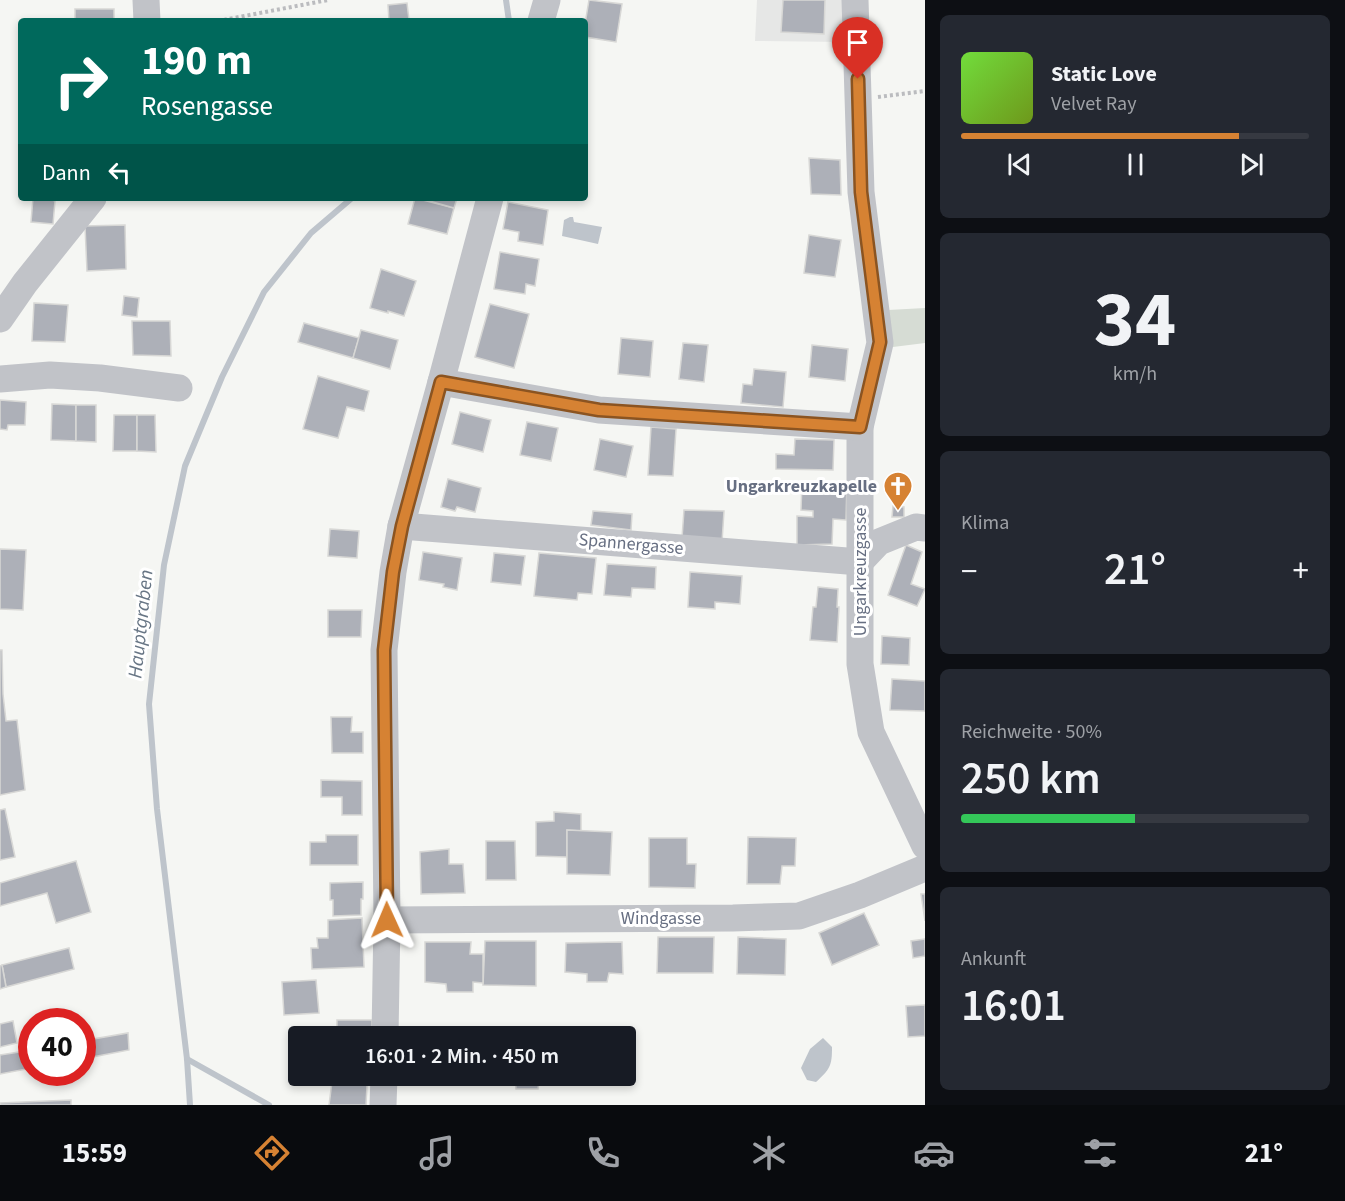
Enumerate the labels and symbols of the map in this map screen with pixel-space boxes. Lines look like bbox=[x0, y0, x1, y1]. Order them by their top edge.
pin bbox=[832, 17, 883, 79]
church icon: Ungarkreuzkapelle bbox=[882, 470, 914, 512]
place label: Ungarkreuzkapelle bbox=[726, 474, 877, 499]
street label: Ungarkreuzgasse bbox=[848, 508, 873, 636]
street label: Spannergasse bbox=[578, 527, 684, 561]
water label: Hauptgraben bbox=[121, 568, 161, 680]
position arrow bbox=[355, 888, 419, 952]
street label: Windgasse bbox=[621, 906, 701, 931]
speed limit sign: 40 bbox=[18, 1008, 96, 1086]

